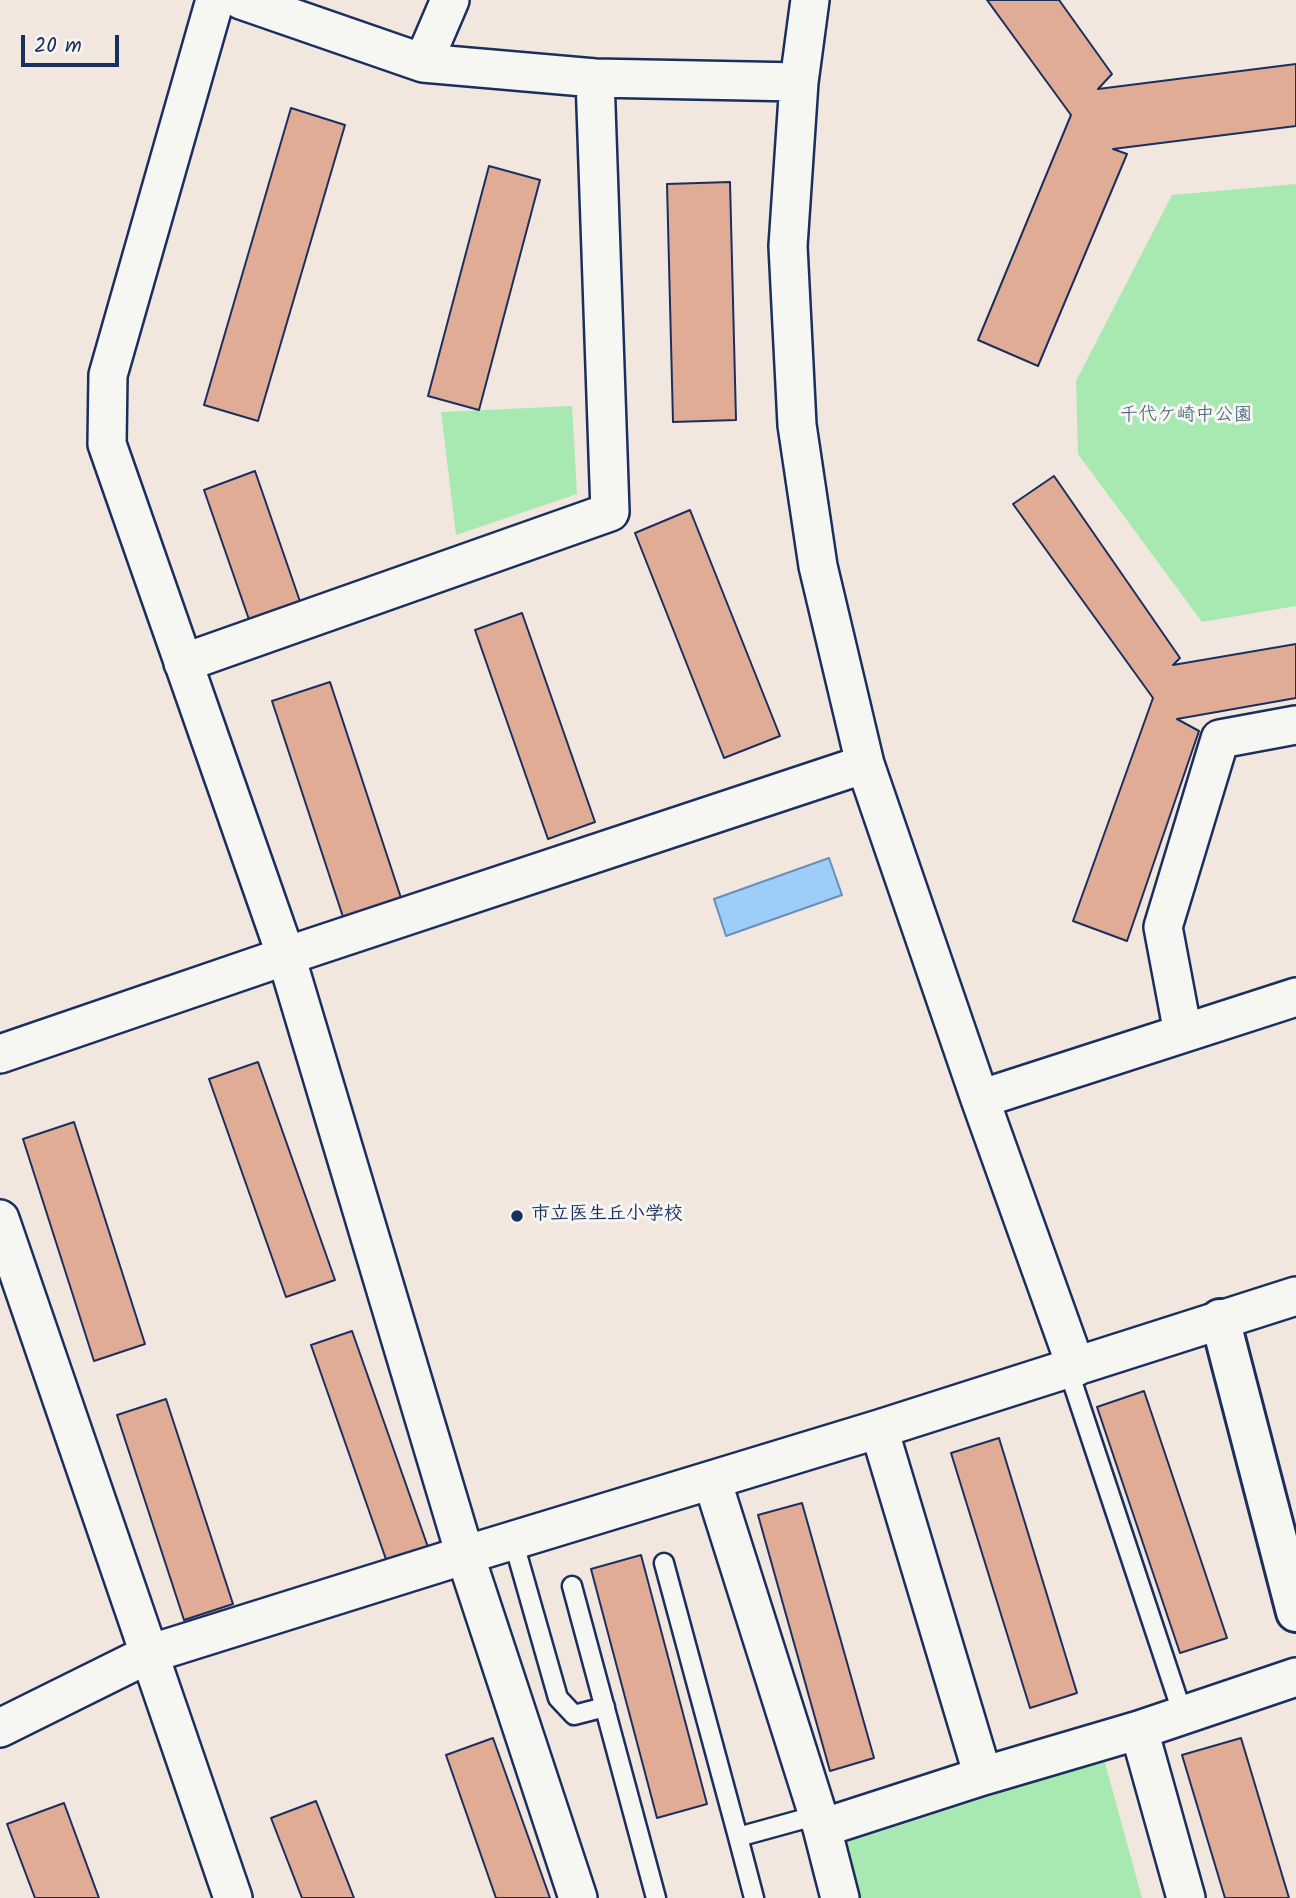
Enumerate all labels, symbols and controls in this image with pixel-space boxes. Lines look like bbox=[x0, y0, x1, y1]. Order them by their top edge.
scale bar bbox=[24, 21, 122, 65]
text: 20 m bbox=[34, 30, 82, 63]
park label: 千代ケ崎中公園 bbox=[1120, 406, 1252, 428]
place label: 市立医生丘小学校 bbox=[531, 1205, 683, 1227]
marker: 市立医生丘小学校 bbox=[509, 1208, 525, 1224]

